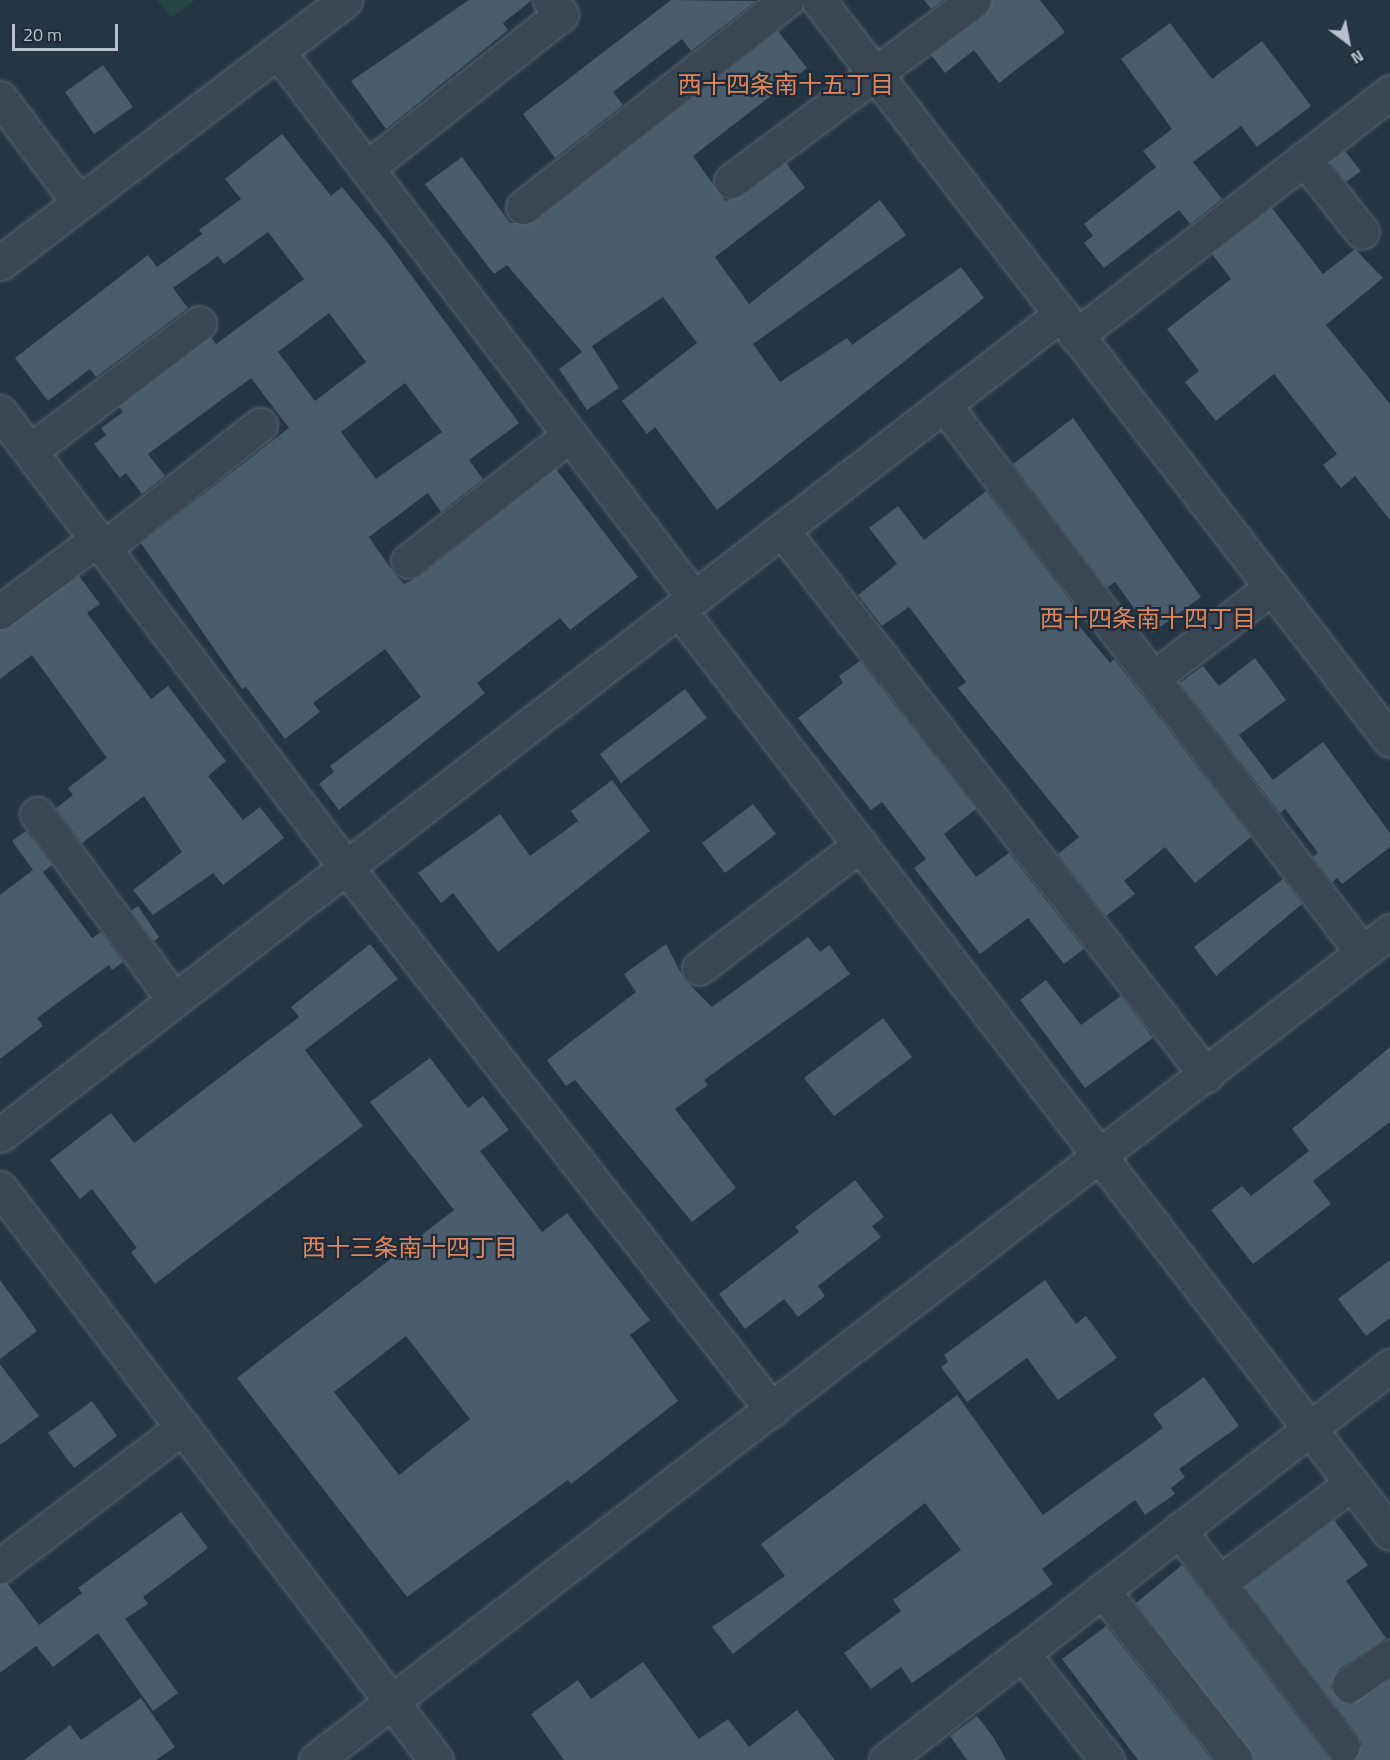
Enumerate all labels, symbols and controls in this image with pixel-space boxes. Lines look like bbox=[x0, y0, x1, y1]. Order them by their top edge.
scale bar bbox=[15, 12, 122, 50]
north arrow bbox=[1318, 12, 1378, 72]
text: 20 m bbox=[23, 21, 62, 48]
text: N bbox=[1346, 44, 1369, 70]
district label: 西十四条南十五丁目 bbox=[678, 71, 894, 99]
district label: 西十四条南十四丁目 bbox=[1040, 605, 1256, 633]
district label: 西十三条南十四丁目 bbox=[302, 1234, 518, 1262]

